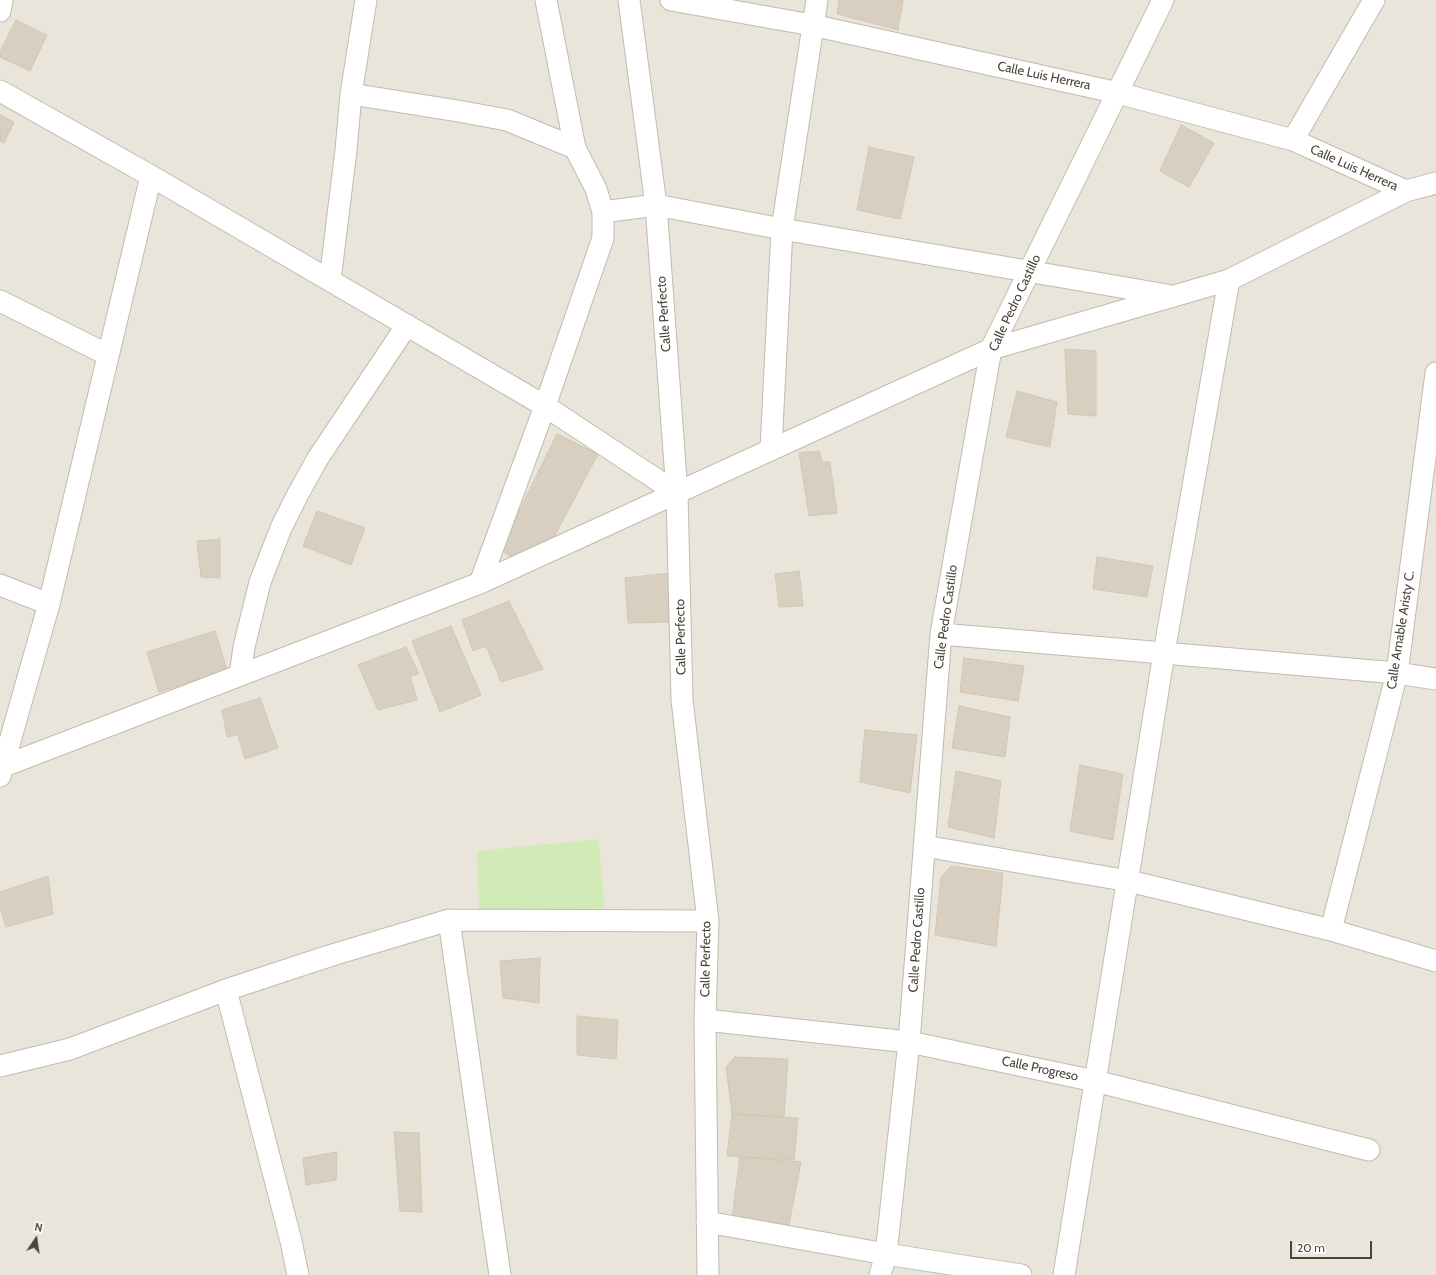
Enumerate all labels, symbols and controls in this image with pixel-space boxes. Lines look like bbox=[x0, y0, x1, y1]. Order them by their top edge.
street label: Calle Luis Herrera bbox=[996, 59, 1092, 93]
street label: Calle Luis Herrera bbox=[1308, 142, 1400, 194]
street label: Calle Pedro Castillo bbox=[986, 252, 1044, 354]
street label: Calle Perfecto bbox=[654, 275, 674, 353]
street label: Calle Pedro Castillo bbox=[931, 564, 961, 670]
street label: Calle Amable Aristy C. bbox=[1384, 569, 1418, 691]
street label: Calle Perfecto bbox=[673, 599, 689, 675]
street label: Calle Pedro Castillo bbox=[906, 887, 928, 993]
street label: Calle Perfecto bbox=[698, 921, 714, 997]
street label: Calle Progreso bbox=[1000, 1053, 1080, 1085]
north arrow bbox=[16, 1219, 56, 1259]
text: N bbox=[33, 1220, 44, 1235]
scale bar bbox=[1292, 1233, 1374, 1259]
text: 20 m bbox=[1297, 1240, 1325, 1255]

